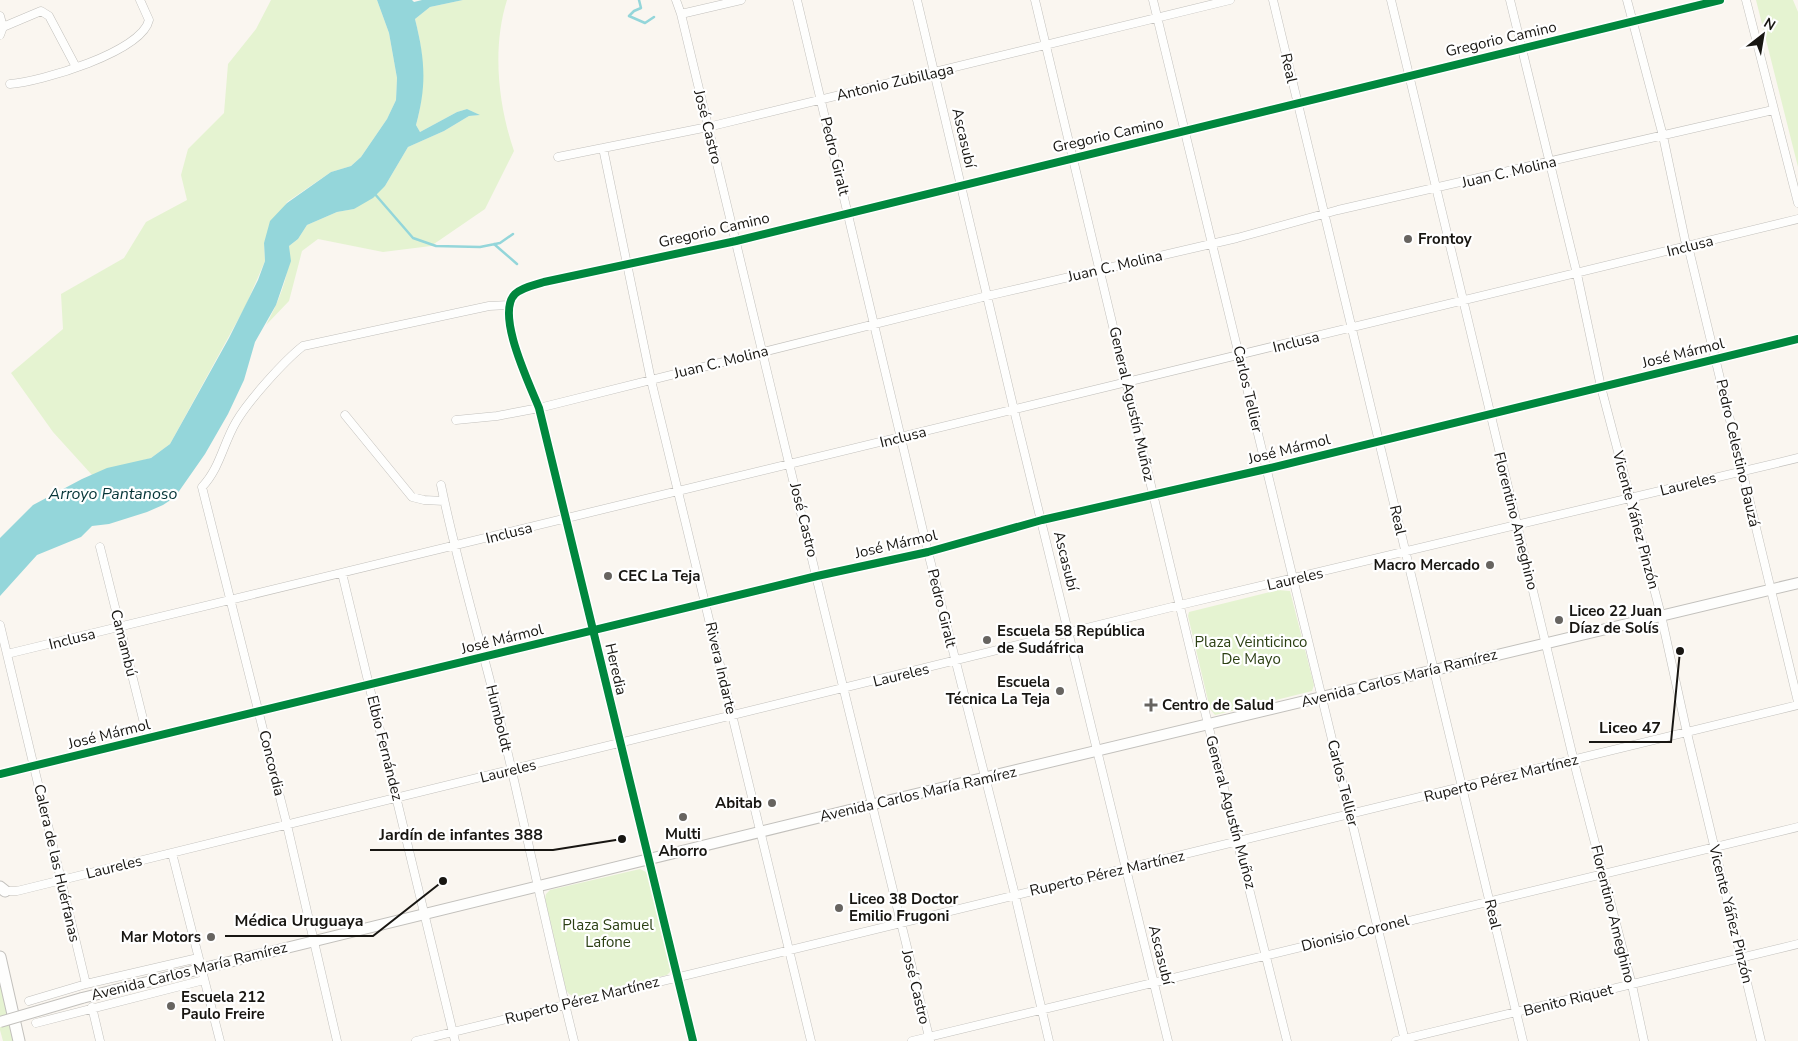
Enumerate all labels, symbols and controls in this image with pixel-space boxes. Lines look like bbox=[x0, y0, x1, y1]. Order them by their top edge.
north arrow bbox=[1738, 10, 1788, 60]
text: N bbox=[1760, 13, 1779, 35]
street label: Gregorio Camino bbox=[1444, 17, 1558, 61]
street label: Real bbox=[1276, 51, 1302, 86]
street label: Antonio Zubillaga bbox=[834, 59, 956, 105]
street label: José Castro bbox=[689, 87, 727, 166]
street label: Ascasubí bbox=[947, 106, 981, 171]
street label: Gregorio Camino bbox=[1051, 113, 1165, 157]
street label: Pedro Giralt bbox=[816, 115, 855, 198]
street label: Juan C. Molina bbox=[1459, 151, 1558, 193]
street label: Gregorio Camino bbox=[657, 208, 771, 252]
place label: Frontoy bbox=[1418, 229, 1472, 249]
street label: Inclusa bbox=[1665, 231, 1715, 261]
marker: Frontoy bbox=[1402, 233, 1414, 245]
street label: Juan C. Molina bbox=[1065, 245, 1164, 287]
street label: General Agustín Muñoz bbox=[1104, 325, 1160, 483]
street label: Inclusa bbox=[1271, 327, 1321, 357]
street label: José Mármol bbox=[1639, 333, 1727, 373]
street label: Juan C. Molina bbox=[671, 341, 770, 384]
street label: Carlos Tellier bbox=[1228, 344, 1268, 435]
street label: Pedro Celestino Bauzá bbox=[1711, 377, 1765, 529]
street label: Inclusa bbox=[878, 422, 928, 452]
street label: José Mármol bbox=[1245, 429, 1333, 469]
street label: Vicente Yáñez Pinzón bbox=[1608, 448, 1664, 591]
street label: Florentino Ameghino bbox=[1489, 450, 1543, 592]
street label: Laureles bbox=[1658, 467, 1718, 501]
street label: José Castro bbox=[785, 480, 823, 559]
water label: Arroyo Pantanoso bbox=[48, 483, 178, 505]
street label: Real bbox=[1385, 503, 1411, 538]
street label: Inclusa bbox=[484, 518, 534, 548]
street label: José Mármol bbox=[852, 525, 940, 563]
street label: Ascasubí bbox=[1049, 529, 1083, 594]
place label: Macro Mercado bbox=[1373, 555, 1480, 575]
marker: Macro Mercado bbox=[1484, 559, 1496, 571]
street label: Laureles bbox=[1265, 563, 1325, 595]
place label: CEC La Teja bbox=[618, 566, 700, 586]
street label: Pedro Giralt bbox=[923, 567, 962, 650]
marker: CEC La Teja bbox=[602, 570, 614, 582]
place label: Liceo 22 Juan Díaz de Solís bbox=[1569, 601, 1662, 638]
street label: Camambú bbox=[106, 607, 142, 679]
marker: Liceo 22 Juan Díaz de Solís bbox=[1553, 614, 1565, 626]
street label: José Mármol bbox=[458, 619, 546, 659]
street label: Rivera Indarte bbox=[701, 620, 741, 716]
place label: Escuela 58 República de Sudáfrica bbox=[997, 621, 1145, 658]
street label: Inclusa bbox=[47, 624, 97, 654]
park label: Plaza Veinticinco De Mayo bbox=[1195, 632, 1307, 669]
marker: Escuela 58 República de Sudáfrica bbox=[981, 634, 993, 646]
street label: Heredia bbox=[600, 641, 632, 697]
street label: Avenida Carlos María Ramírez bbox=[1299, 644, 1499, 712]
street label: Laureles bbox=[871, 658, 931, 692]
place label: Escuela Técnica La Teja bbox=[946, 672, 1050, 709]
street label: Humboldt bbox=[481, 683, 517, 754]
marker: Escuela Técnica La Teja bbox=[1054, 685, 1066, 697]
street label: Elbio Fernández bbox=[362, 693, 408, 803]
place label: Centro de Salud bbox=[1162, 695, 1274, 715]
marker: Centro de Salud bbox=[1144, 698, 1158, 712]
callout: Liceo 47 bbox=[1589, 711, 1671, 742]
street label: José Mármol bbox=[65, 714, 153, 754]
text: Liceo 47 bbox=[1599, 717, 1661, 739]
street label: Concordia bbox=[254, 728, 290, 798]
street label: General Agustín Muñoz bbox=[1201, 733, 1261, 891]
street label: Carlos Tellier bbox=[1323, 738, 1364, 829]
street label: Ruperto Pérez Martínez bbox=[1422, 749, 1580, 807]
street label: Laureles bbox=[478, 754, 538, 788]
street label: Avenida Carlos María Ramírez bbox=[818, 762, 1018, 826]
street label: Calera de las Huérfanas bbox=[29, 782, 85, 944]
place label: Abitab bbox=[715, 793, 762, 813]
marker: Abitab bbox=[766, 797, 778, 809]
marker: Multi Ahorro bbox=[677, 811, 689, 823]
callout: Jardín de infantes 388 bbox=[370, 819, 553, 850]
text: Jardín de infantes 388 bbox=[378, 824, 543, 846]
place label: Multi Ahorro bbox=[659, 824, 708, 861]
street label: Vicente Yáñez Pinzón bbox=[1704, 842, 1758, 985]
street label: Florentino Ameghino bbox=[1586, 843, 1640, 985]
street label: Ruperto Pérez Martínez bbox=[1028, 845, 1186, 901]
street label: Laureles bbox=[84, 850, 144, 884]
place label: Liceo 38 Doctor Emilio Frugoni bbox=[849, 889, 959, 926]
street label: Real bbox=[1480, 897, 1506, 932]
marker: Liceo 38 Doctor Emilio Frugoni bbox=[833, 902, 845, 914]
callout: Médica Uruguaya bbox=[225, 905, 373, 936]
text: Médica Uruguaya bbox=[235, 910, 363, 932]
street label: Dionisio Coronel bbox=[1299, 910, 1411, 956]
park label: Plaza Samuel Lafone bbox=[562, 915, 654, 952]
street label: Ascasubí bbox=[1144, 923, 1178, 988]
place label: Mar Motors bbox=[121, 927, 201, 947]
marker: Mar Motors bbox=[205, 931, 217, 943]
street label: Avenida Carlos María Ramírez bbox=[89, 937, 289, 1005]
street label: José Castro bbox=[897, 947, 935, 1026]
street label: Ruperto Pérez Martínez bbox=[503, 971, 661, 1029]
street label: Benito Riquet bbox=[1521, 979, 1615, 1021]
place label: Escuela 212 Paulo Freire bbox=[181, 987, 265, 1024]
marker: Escuela 212 Paulo Freire bbox=[165, 1000, 177, 1012]

